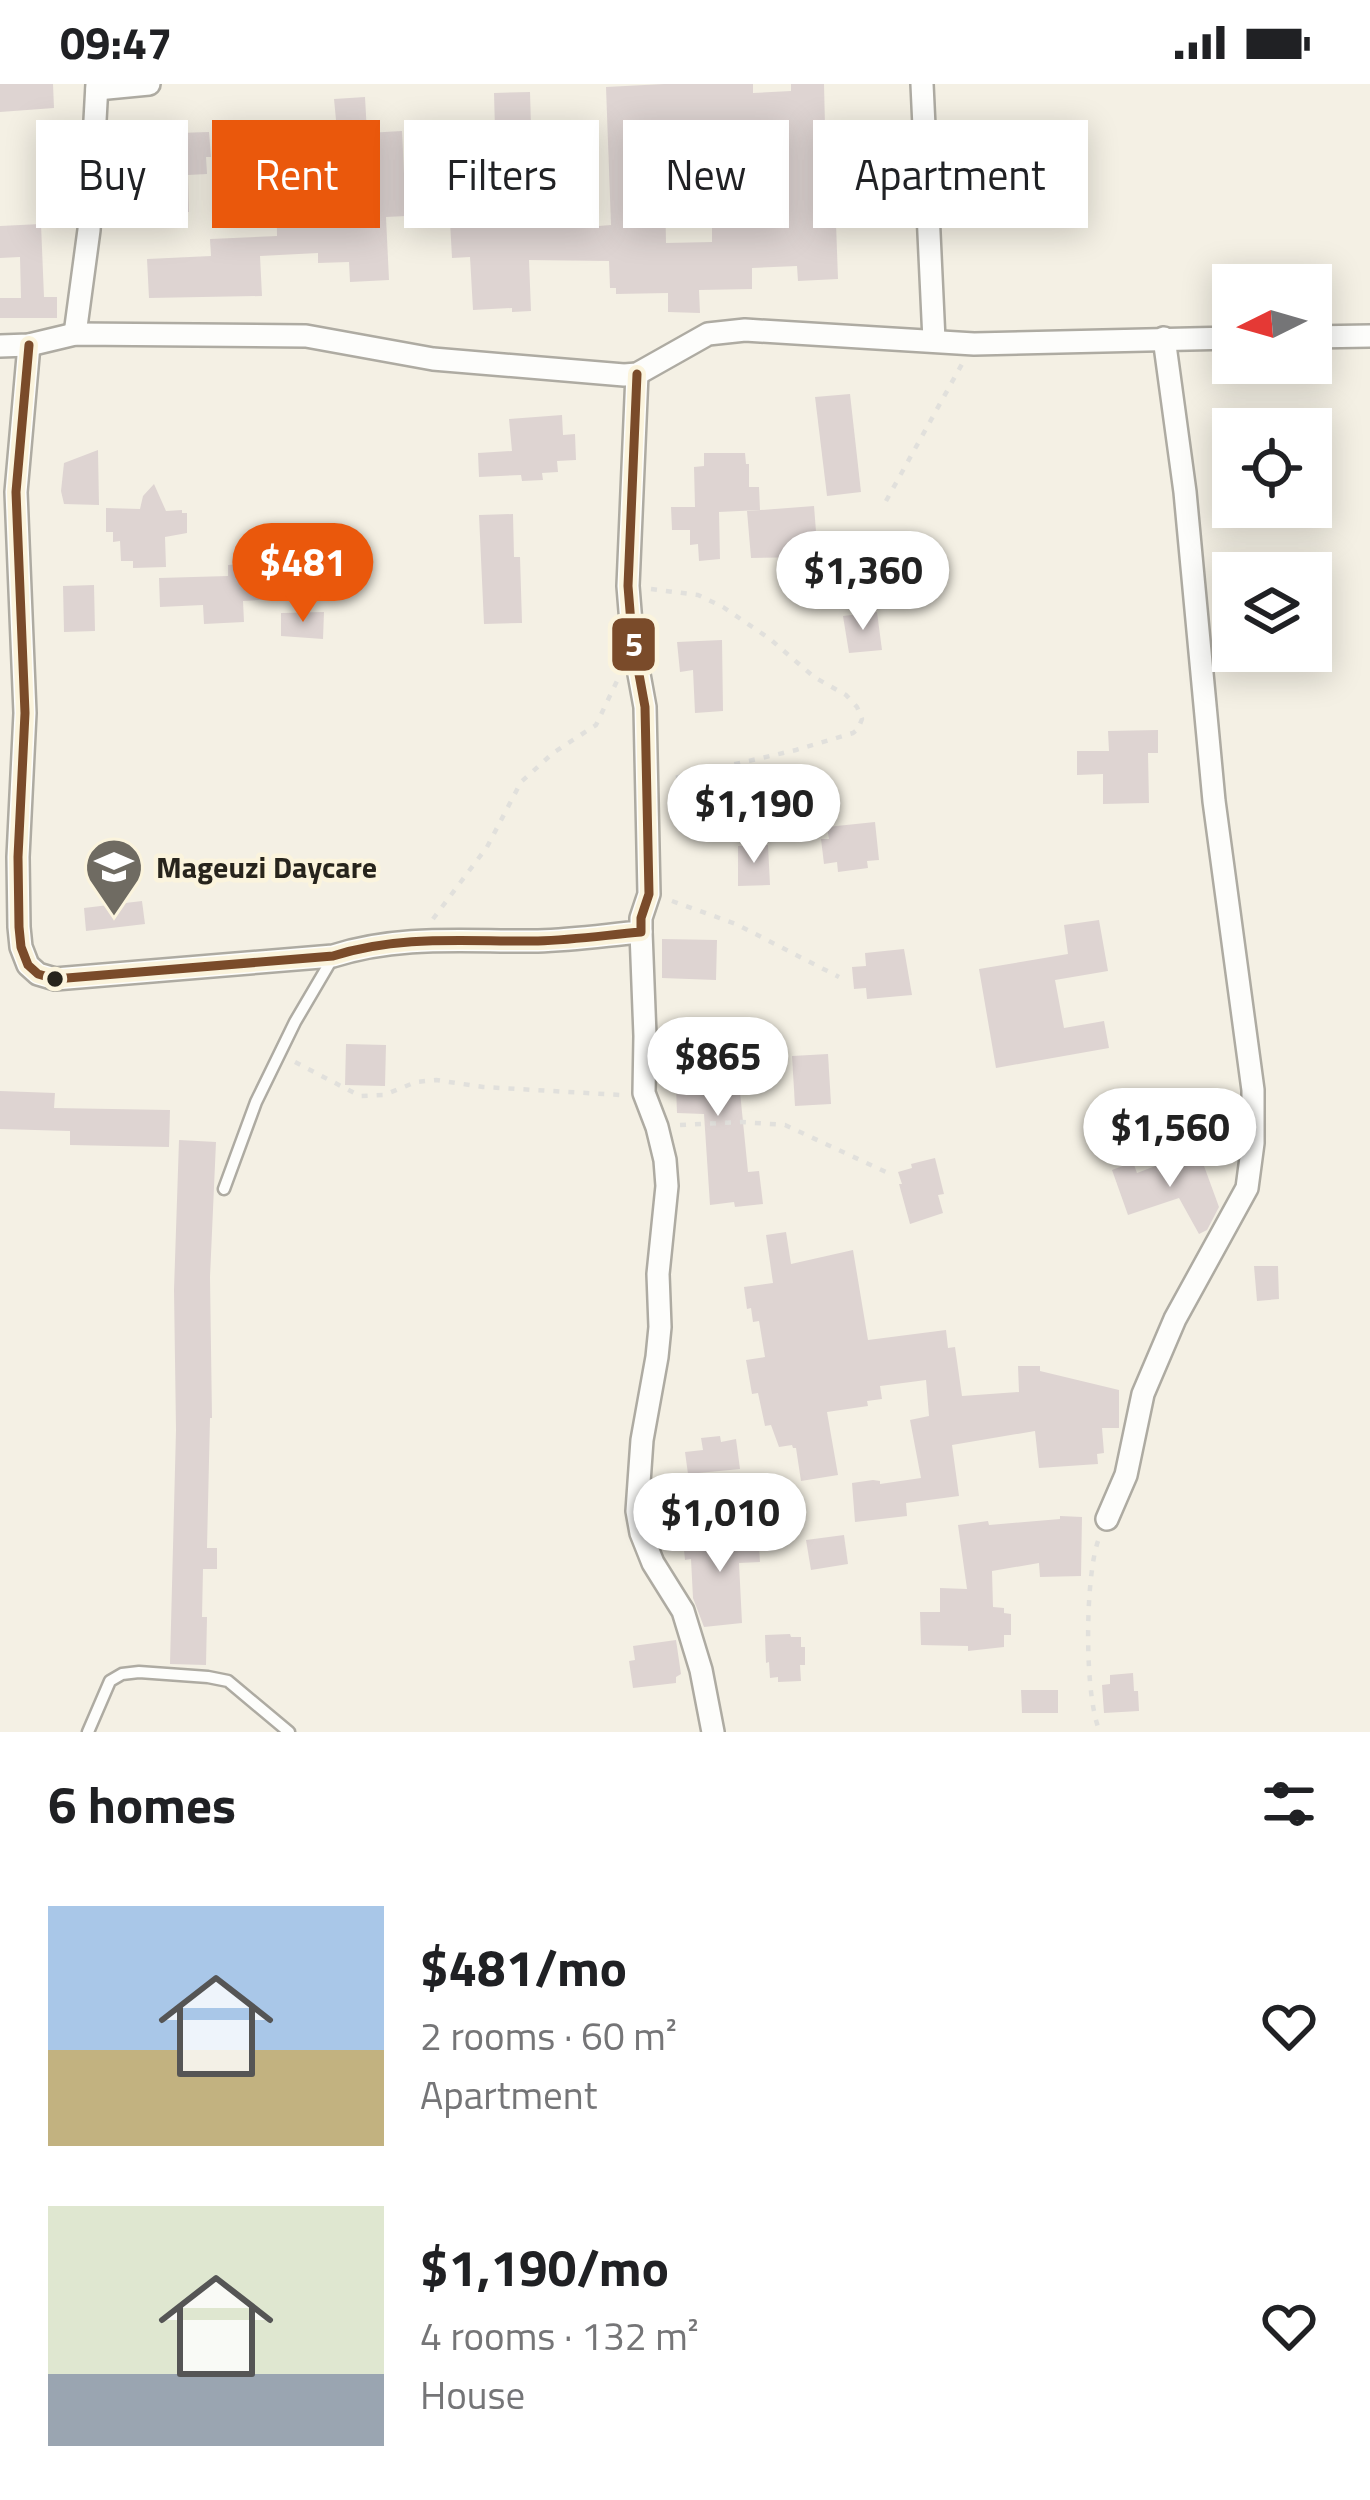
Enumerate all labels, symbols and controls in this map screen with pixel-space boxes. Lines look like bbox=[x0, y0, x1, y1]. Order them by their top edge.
text: 09:47 bbox=[60, 8, 172, 76]
chip: Buy bbox=[36, 120, 188, 228]
chip: Rent bbox=[212, 120, 380, 228]
chip: Filters bbox=[404, 120, 599, 228]
chip: New bbox=[623, 120, 789, 228]
chip: Apartment bbox=[813, 120, 1088, 228]
north arrow bbox=[1212, 264, 1332, 384]
map controls bbox=[1212, 264, 1332, 672]
button: locate bbox=[1212, 408, 1332, 528]
pin: $481 bbox=[232, 523, 374, 625]
pin: $1,360 bbox=[765, 531, 961, 633]
text: $481 bbox=[259, 532, 347, 591]
text: $1,360 bbox=[803, 540, 923, 599]
button: layers bbox=[1212, 552, 1332, 672]
line badge: 5 bbox=[610, 616, 657, 673]
text: 5 bbox=[625, 619, 643, 669]
pin: $1,190 bbox=[656, 764, 852, 866]
text: $1,190 bbox=[694, 773, 814, 832]
school or university icon: Mageuzi Daycare bbox=[83, 836, 145, 918]
place label: Mageuzi Daycare bbox=[156, 844, 377, 890]
unlabelled marker bbox=[44, 968, 66, 990]
pin: $865 bbox=[647, 1017, 789, 1119]
text: $865 bbox=[674, 1026, 762, 1085]
pin: $1,560 bbox=[1072, 1088, 1268, 1190]
text: $1,560 bbox=[1110, 1097, 1230, 1156]
pin: $1,010 bbox=[622, 1473, 818, 1575]
text: $1,010 bbox=[660, 1482, 780, 1541]
text: 6 homes bbox=[48, 1765, 236, 1843]
icon: filters bbox=[1256, 1771, 1322, 1837]
text: $481/mo bbox=[420, 1928, 627, 2006]
icon: home bbox=[144, 1954, 288, 2098]
icon: heart bbox=[1256, 1993, 1322, 2059]
text: 2 rooms · 60 m² bbox=[420, 2006, 677, 2065]
text: Apartment bbox=[420, 2065, 597, 2124]
text: $1,190/mo bbox=[420, 2228, 669, 2306]
icon: home bbox=[144, 2254, 288, 2398]
icon: heart bbox=[1256, 2293, 1322, 2359]
text: 4 rooms · 132 m² bbox=[420, 2306, 699, 2365]
text: House bbox=[420, 2365, 525, 2424]

